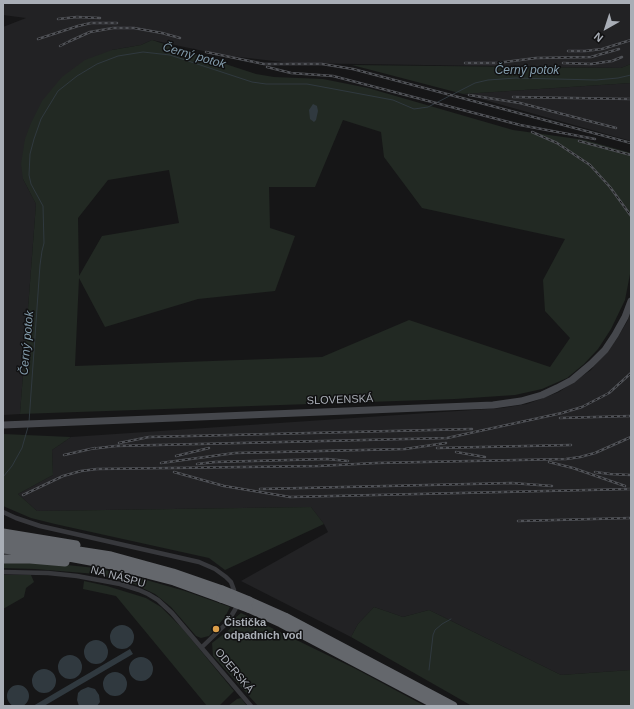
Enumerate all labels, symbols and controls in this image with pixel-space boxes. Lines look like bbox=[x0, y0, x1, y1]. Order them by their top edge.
north arrow bbox=[586, 8, 626, 48]
text: N bbox=[592, 30, 605, 44]
water label: Černý potok bbox=[161, 40, 227, 72]
water label: Černý potok bbox=[495, 64, 559, 78]
water label: Černý potok bbox=[17, 310, 37, 376]
street label: SLOVENSKÁ bbox=[306, 392, 374, 408]
street label: NA NÁSPU bbox=[89, 563, 147, 591]
place label: Čistička odpadních vod bbox=[224, 616, 302, 642]
marker: Čistička odpadních vod bbox=[211, 624, 221, 634]
street label: ODERSKÁ bbox=[212, 646, 256, 696]

